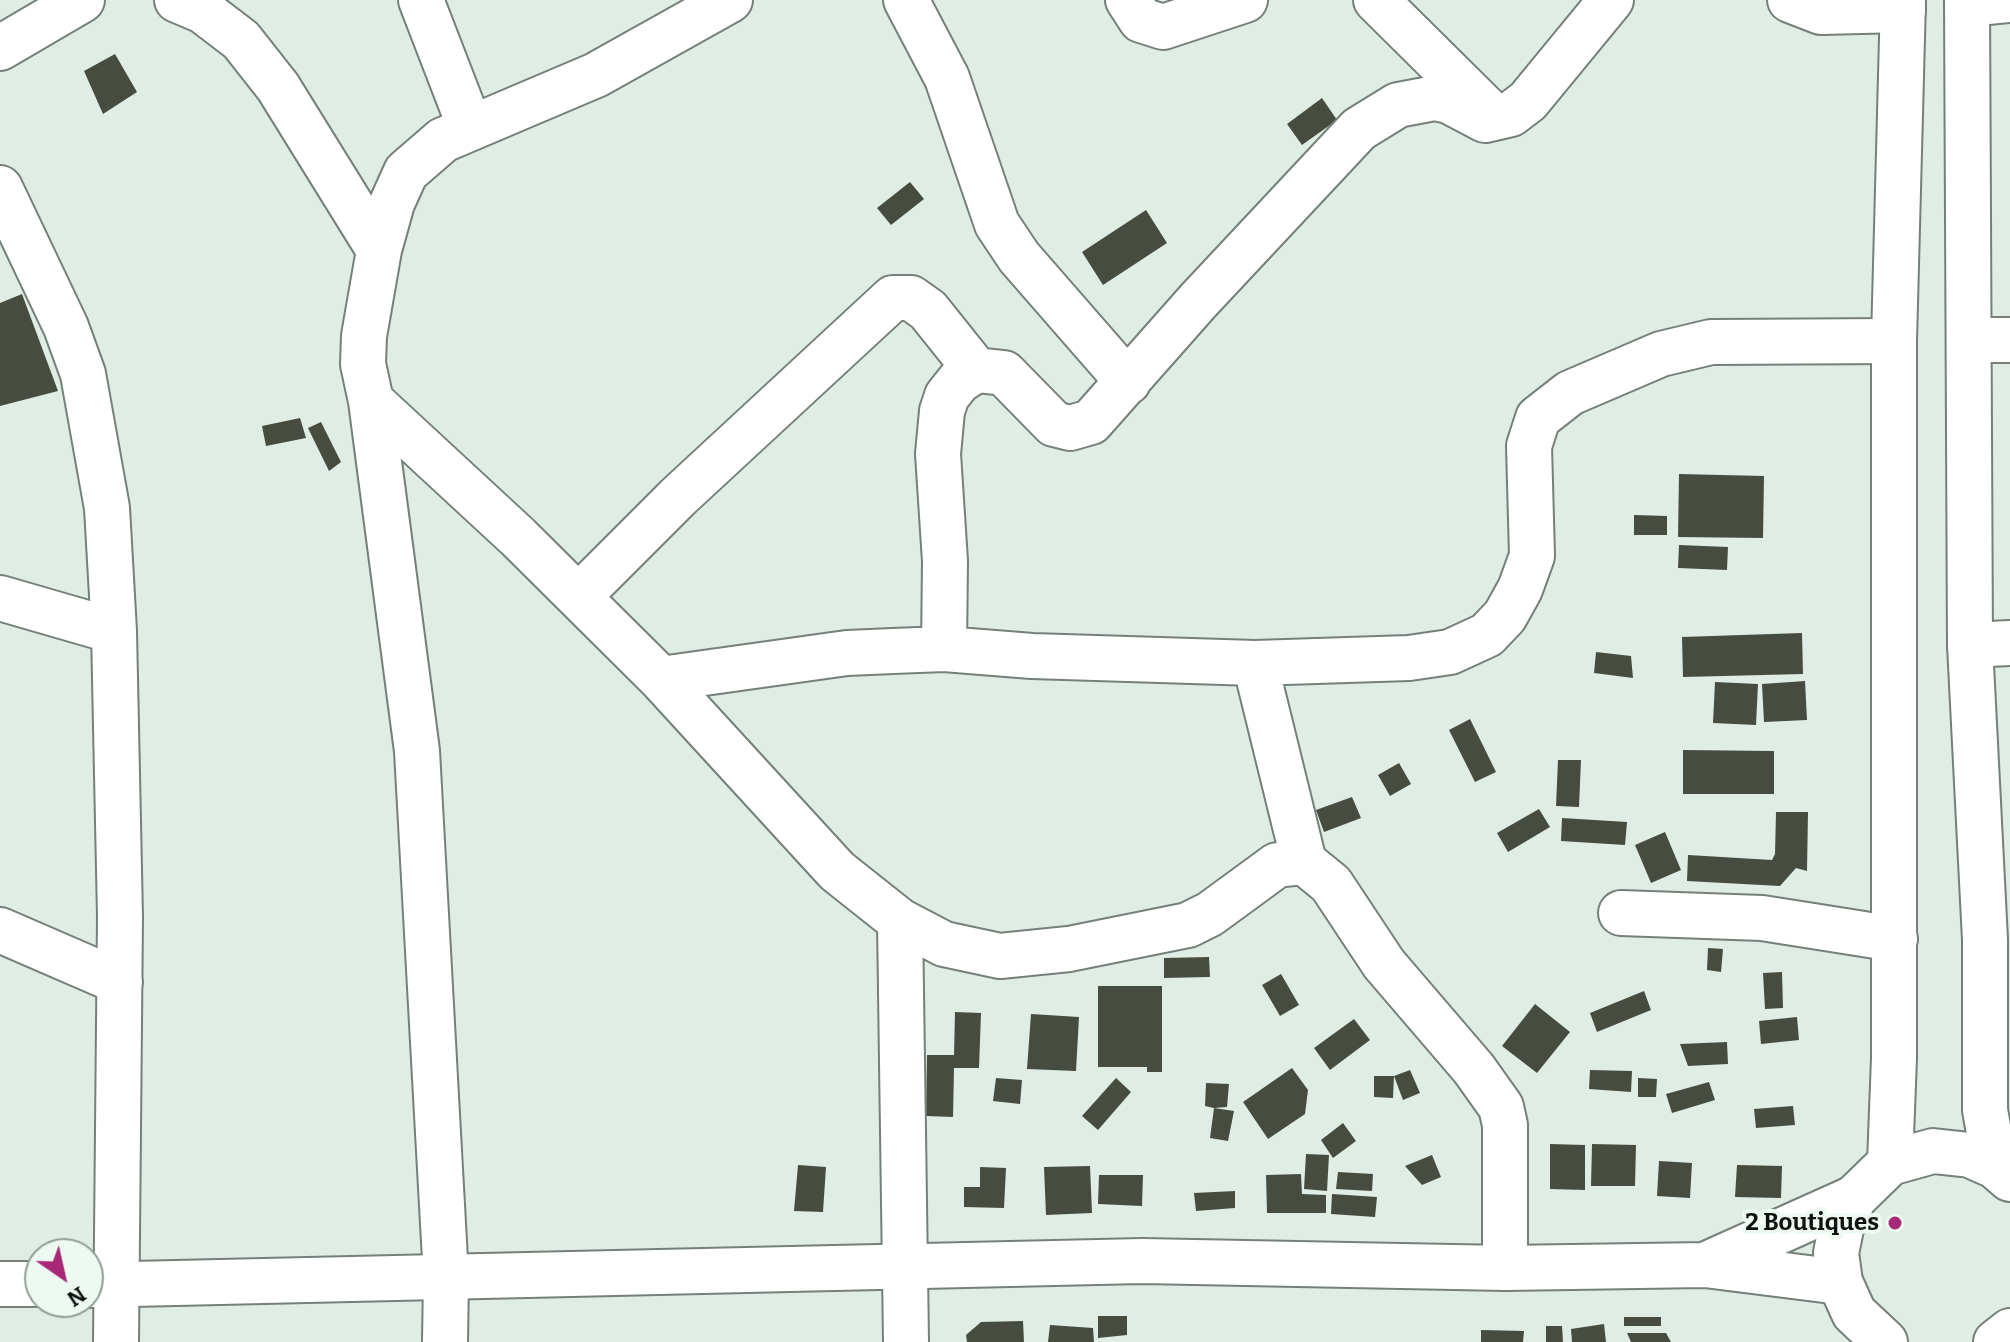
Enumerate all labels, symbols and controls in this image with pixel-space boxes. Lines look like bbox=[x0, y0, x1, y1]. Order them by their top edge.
place label: 2 Boutiques bbox=[1745, 1209, 1879, 1237]
marker: 2 Boutiques bbox=[1886, 1214, 1904, 1232]
north arrow bbox=[24, 1238, 104, 1318]
text: N bbox=[62, 1281, 91, 1313]

